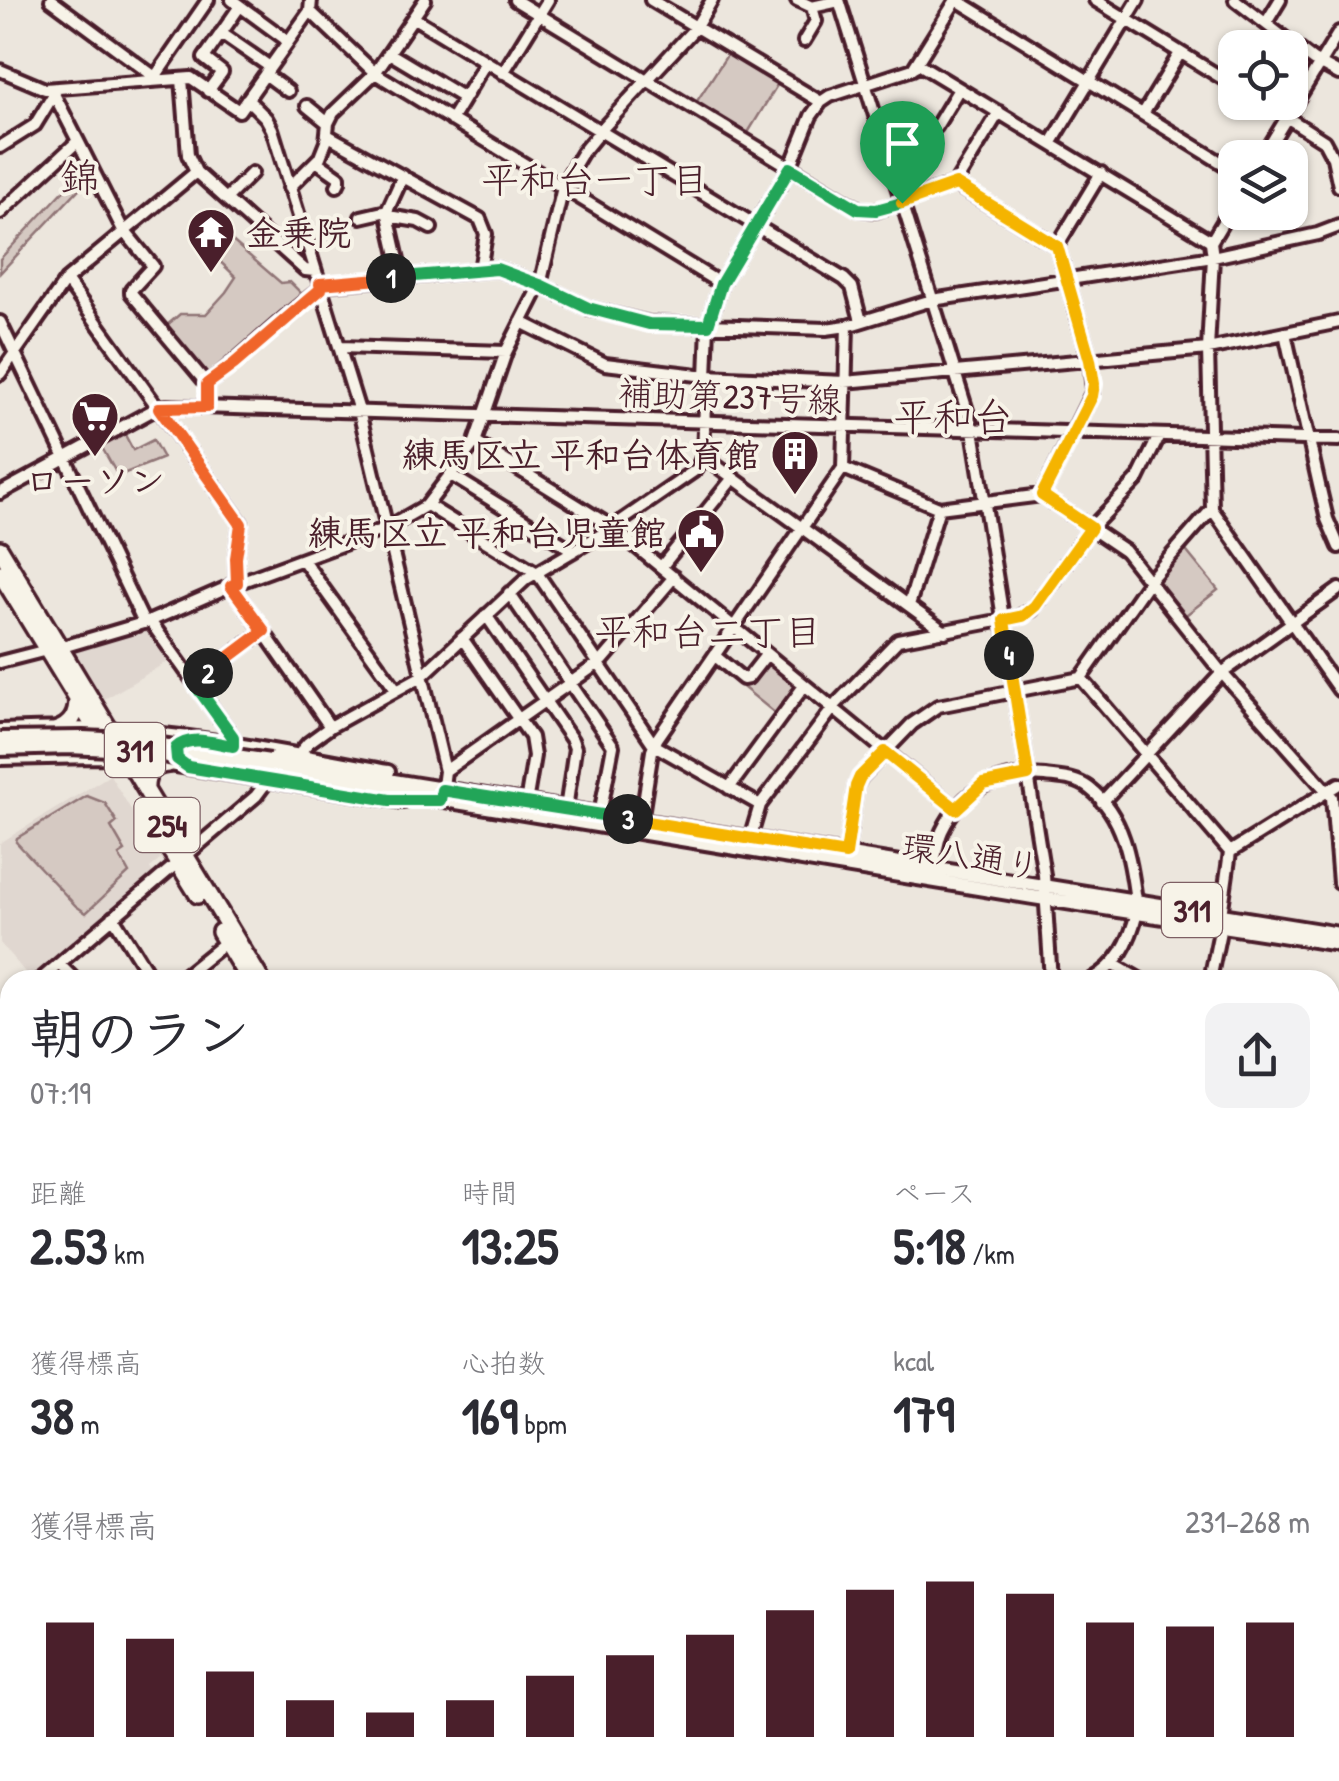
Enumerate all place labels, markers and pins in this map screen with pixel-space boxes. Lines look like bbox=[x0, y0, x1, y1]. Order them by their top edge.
pin bbox=[860, 101, 945, 204]
temple icon: 金乗院 bbox=[185, 206, 237, 274]
place label: 金乗院 bbox=[246, 209, 351, 256]
pin: 1 bbox=[366, 253, 416, 303]
supermarket icon: ローソン bbox=[69, 390, 121, 458]
building icon: 練馬区立 平和台体育館 bbox=[769, 428, 821, 496]
place label: 練馬区立 平和台体育館 bbox=[402, 431, 760, 478]
place label: ローソン bbox=[25, 457, 165, 504]
public building icon: 練馬区立 平和台児童館 bbox=[675, 506, 727, 574]
place label: 練馬区立 平和台児童館 bbox=[308, 509, 666, 556]
pin: 4 bbox=[984, 630, 1034, 680]
pin: 2 bbox=[183, 648, 233, 698]
pin: 3 bbox=[603, 794, 653, 844]

